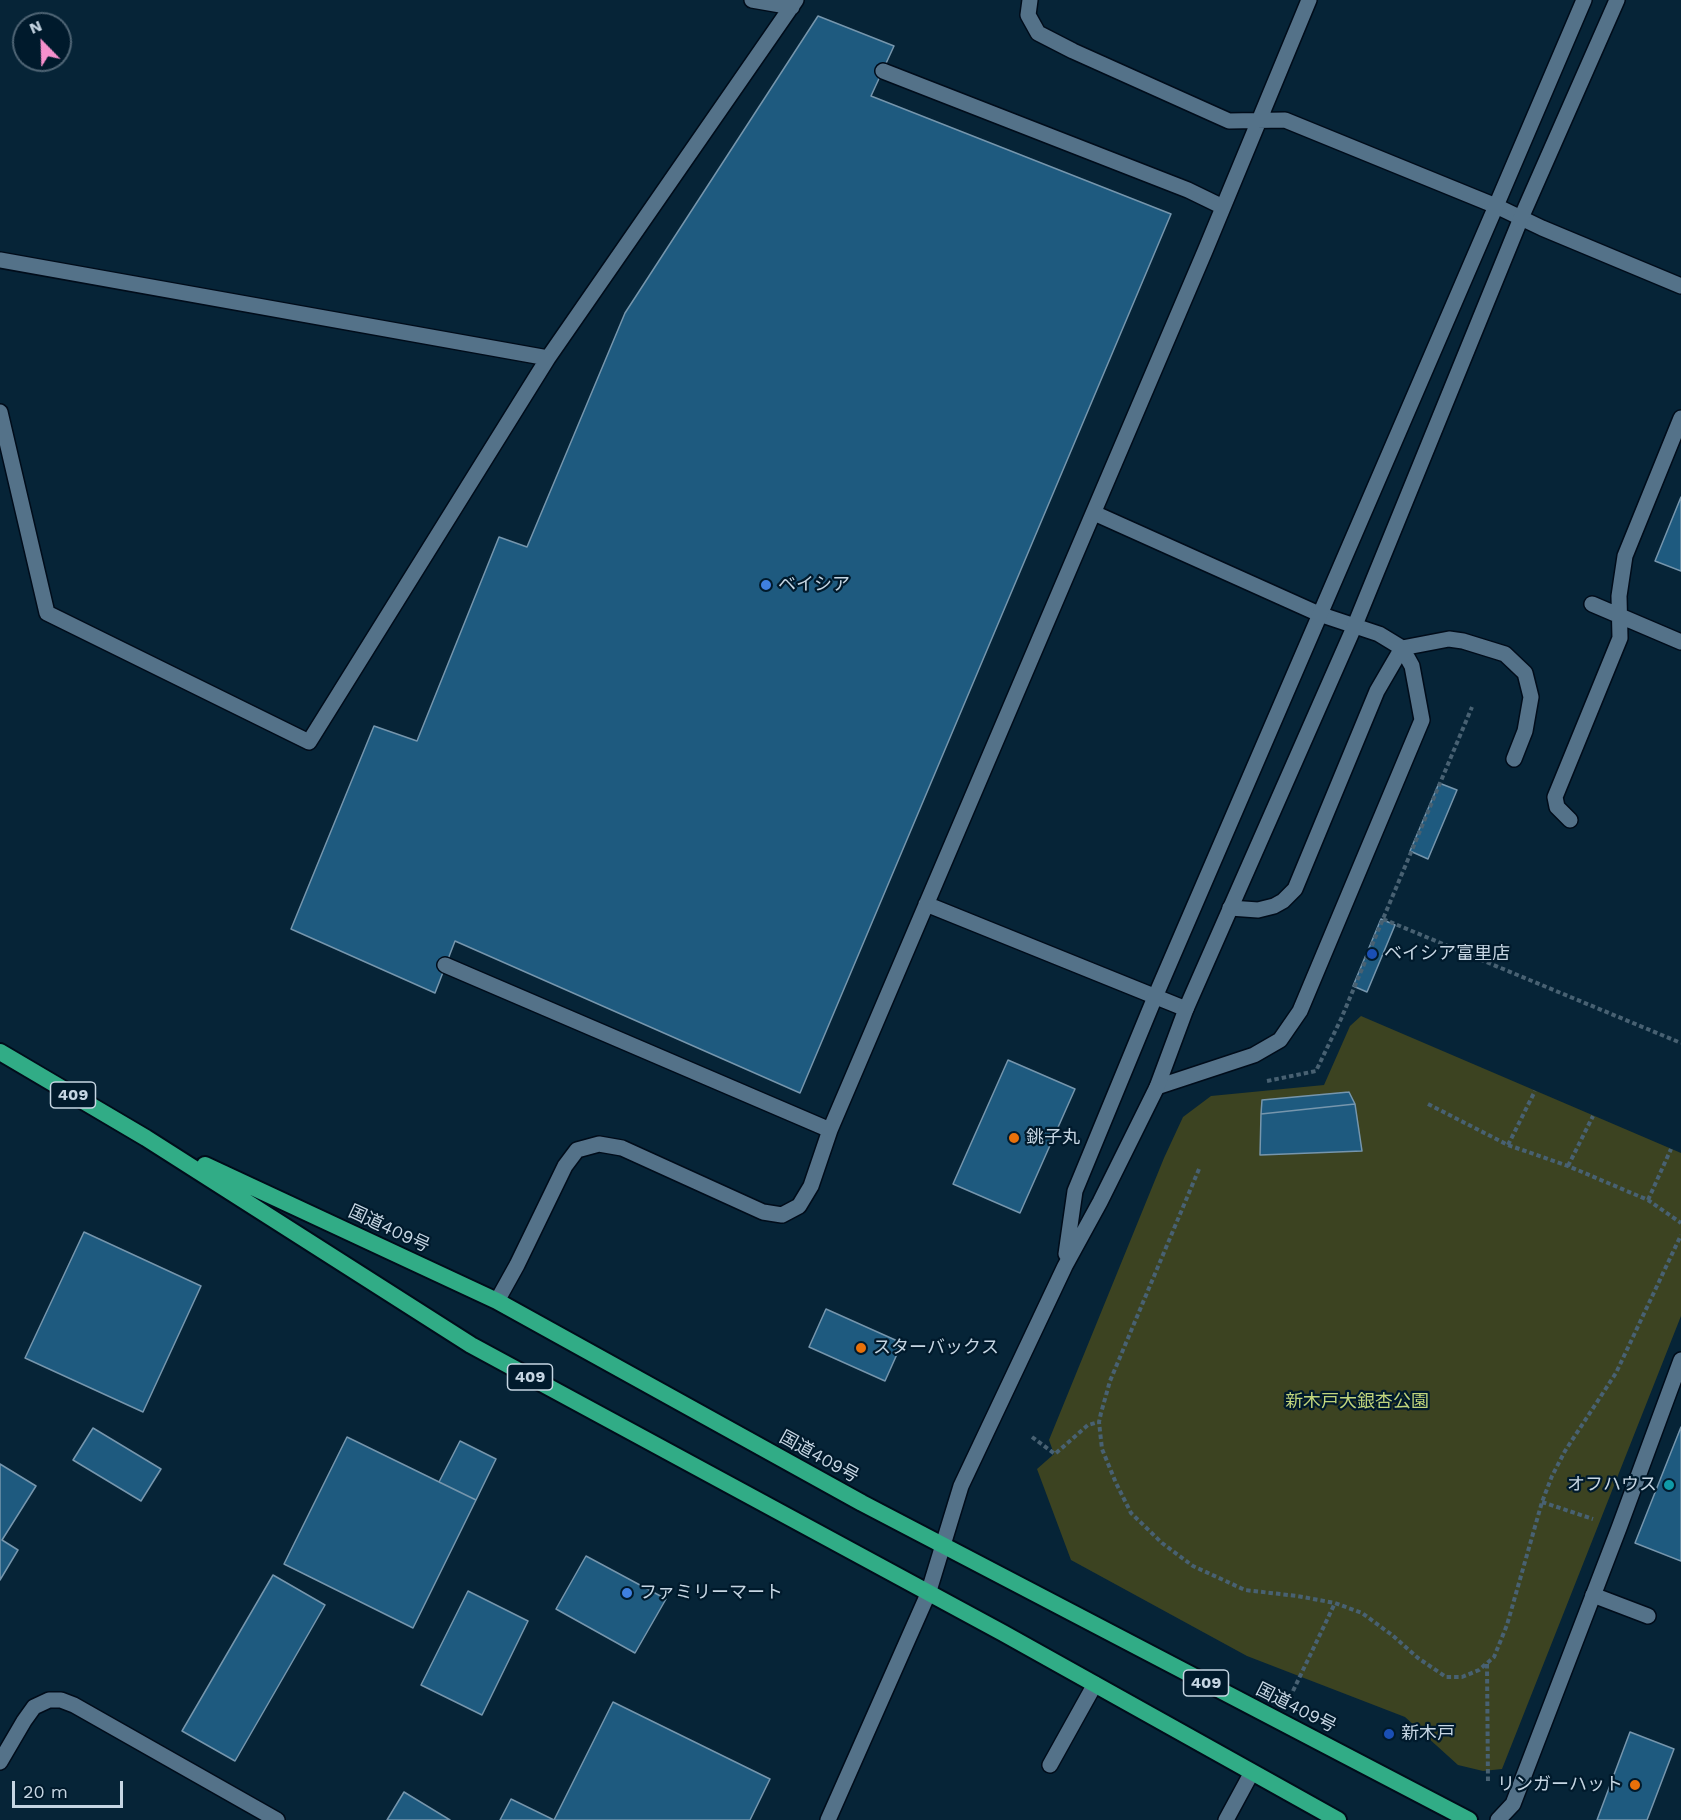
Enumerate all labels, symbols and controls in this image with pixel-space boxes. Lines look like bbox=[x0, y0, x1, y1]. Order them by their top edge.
north arrow bbox=[12, 12, 72, 72]
text: N bbox=[26, 16, 45, 38]
place label: ベイシア bbox=[778, 574, 850, 596]
marker: ベイシア bbox=[759, 578, 773, 592]
place label: ベイシア富里店 bbox=[1384, 943, 1510, 965]
marker: ベイシア富里店 bbox=[1365, 947, 1379, 961]
road number: 409 bbox=[50, 1082, 96, 1108]
place label: 銚子丸 bbox=[1026, 1127, 1080, 1149]
marker: 銚子丸 bbox=[1007, 1131, 1021, 1145]
street label: 国道409号 bbox=[345, 1201, 433, 1257]
place label: スターバックス bbox=[873, 1337, 999, 1359]
marker: スターバックス bbox=[854, 1341, 868, 1355]
road number: 409 bbox=[508, 1364, 552, 1390]
park label: 新木戸大銀杏公園 bbox=[1285, 1391, 1429, 1413]
street label: 国道409号 bbox=[776, 1426, 862, 1488]
place label: オフハウス bbox=[1567, 1474, 1657, 1496]
marker: オフハウス bbox=[1662, 1478, 1676, 1492]
place label: ファミリーマート bbox=[639, 1582, 783, 1604]
marker: ファミリーマート bbox=[620, 1586, 634, 1600]
road number: 409 bbox=[1184, 1670, 1228, 1696]
street label: 国道409号 bbox=[1252, 1679, 1340, 1737]
place label: 新木戸 bbox=[1401, 1723, 1455, 1745]
marker: 新木戸 bbox=[1382, 1727, 1396, 1741]
scale bar bbox=[15, 1769, 126, 1807]
place label: リンガーハット bbox=[1497, 1774, 1623, 1796]
marker: リンガーハット bbox=[1628, 1778, 1642, 1792]
text: 20 m bbox=[23, 1781, 68, 1802]

